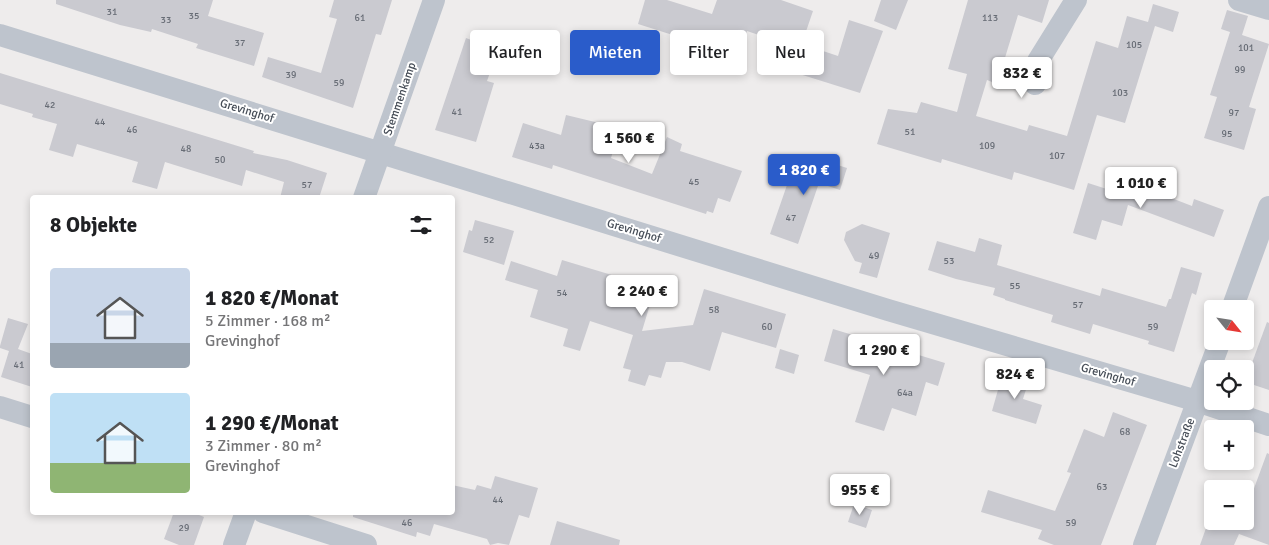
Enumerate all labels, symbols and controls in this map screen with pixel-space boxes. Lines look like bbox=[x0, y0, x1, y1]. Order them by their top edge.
house number: 31 bbox=[107, 6, 117, 18]
house number: 35 bbox=[189, 10, 199, 22]
house number: 61 bbox=[355, 12, 365, 24]
house number: 113 bbox=[982, 12, 998, 24]
house number: 33 bbox=[161, 14, 171, 26]
chip: Kaufen bbox=[470, 30, 560, 75]
chip: Mieten bbox=[570, 30, 660, 75]
chip: Filter bbox=[670, 30, 747, 75]
chip: Neu bbox=[757, 30, 824, 75]
house number: 37 bbox=[235, 37, 245, 49]
house number: 105 bbox=[1126, 39, 1142, 51]
house number: 101 bbox=[1238, 42, 1254, 54]
pin: 832 € bbox=[987, 56, 1057, 99]
street label: Stemmenkamp bbox=[380, 60, 420, 138]
text: 832 € bbox=[1003, 63, 1041, 83]
house number: 99 bbox=[1235, 64, 1245, 76]
house number: 39 bbox=[286, 69, 296, 81]
house number: 59 bbox=[334, 77, 344, 89]
house number: 103 bbox=[1112, 87, 1128, 99]
street label: Grevinghof bbox=[218, 96, 277, 127]
house number: 42 bbox=[45, 99, 55, 111]
house number: 41 bbox=[452, 106, 462, 118]
house number: 97 bbox=[1229, 107, 1239, 119]
house number: 44 bbox=[95, 116, 106, 128]
pin: 1 560 € bbox=[583, 121, 675, 164]
house number: 46 bbox=[127, 124, 137, 136]
house number: 51 bbox=[905, 126, 915, 138]
text: 1 560 € bbox=[604, 128, 654, 148]
house number: 95 bbox=[1222, 128, 1232, 140]
house number: 43a bbox=[529, 140, 545, 152]
house number: 109 bbox=[979, 140, 995, 152]
house number: 48 bbox=[181, 143, 191, 155]
house number: 107 bbox=[1049, 150, 1065, 162]
house number: 50 bbox=[215, 154, 225, 166]
pin: 1 820 € bbox=[758, 154, 850, 196]
text: 1 820 € bbox=[779, 160, 829, 180]
pin: 1 010 € bbox=[1095, 166, 1187, 209]
text: 1 010 € bbox=[1116, 173, 1166, 193]
house number: 45 bbox=[689, 176, 699, 188]
house number: 57 bbox=[302, 179, 312, 191]
icon: filters bbox=[407, 211, 435, 239]
text: 8 Objekte bbox=[50, 212, 137, 238]
house number: 47 bbox=[786, 212, 796, 224]
street label: Grevinghof bbox=[605, 216, 664, 247]
house number: 52 bbox=[484, 234, 494, 246]
house number: 49 bbox=[869, 250, 879, 262]
house number: 53 bbox=[944, 255, 954, 267]
pin: 2 240 € bbox=[596, 274, 688, 317]
house number: 55 bbox=[1010, 280, 1020, 292]
text: 2 240 € bbox=[617, 281, 667, 301]
text: 1 820 €/Monat bbox=[205, 285, 339, 311]
house number: 54 bbox=[557, 287, 568, 299]
icon: home bbox=[90, 288, 150, 348]
house number: 57 bbox=[1073, 299, 1083, 311]
north arrow bbox=[1204, 300, 1254, 350]
map controls bbox=[1204, 300, 1254, 530]
house number: 58 bbox=[709, 304, 719, 316]
text: 5 Zimmer · 168 m² bbox=[205, 311, 331, 331]
house number: 60 bbox=[762, 321, 772, 333]
house number: 59 bbox=[1148, 321, 1158, 333]
text: Grevinghof bbox=[205, 331, 280, 351]
pin: 1 290 € bbox=[838, 334, 930, 376]
text: 1 290 € bbox=[859, 340, 909, 360]
pin: 824 € bbox=[980, 358, 1050, 400]
house number: 41 bbox=[14, 359, 24, 371]
street label: Grevinghof bbox=[1079, 360, 1138, 390]
button: locate bbox=[1204, 360, 1254, 410]
text: 824 € bbox=[996, 364, 1034, 384]
house number: 64a bbox=[897, 387, 913, 399]
text: 1 290 €/Monat bbox=[205, 410, 339, 436]
icon: home bbox=[90, 413, 150, 473]
street label: Lohstraße bbox=[1166, 416, 1198, 470]
button: + bbox=[1204, 420, 1254, 470]
house number: 68 bbox=[1120, 426, 1130, 438]
text: 3 Zimmer · 80 m² bbox=[205, 436, 322, 456]
text: Grevinghof bbox=[205, 456, 280, 476]
pin: 955 € bbox=[825, 474, 895, 516]
text: 955 € bbox=[841, 480, 879, 500]
button: − bbox=[1204, 480, 1254, 530]
house number: 63 bbox=[1097, 481, 1107, 493]
house number: 44 bbox=[493, 494, 504, 506]
house number: 46 bbox=[402, 517, 412, 529]
house number: 59 bbox=[1066, 517, 1076, 529]
house number: 29 bbox=[179, 522, 189, 534]

